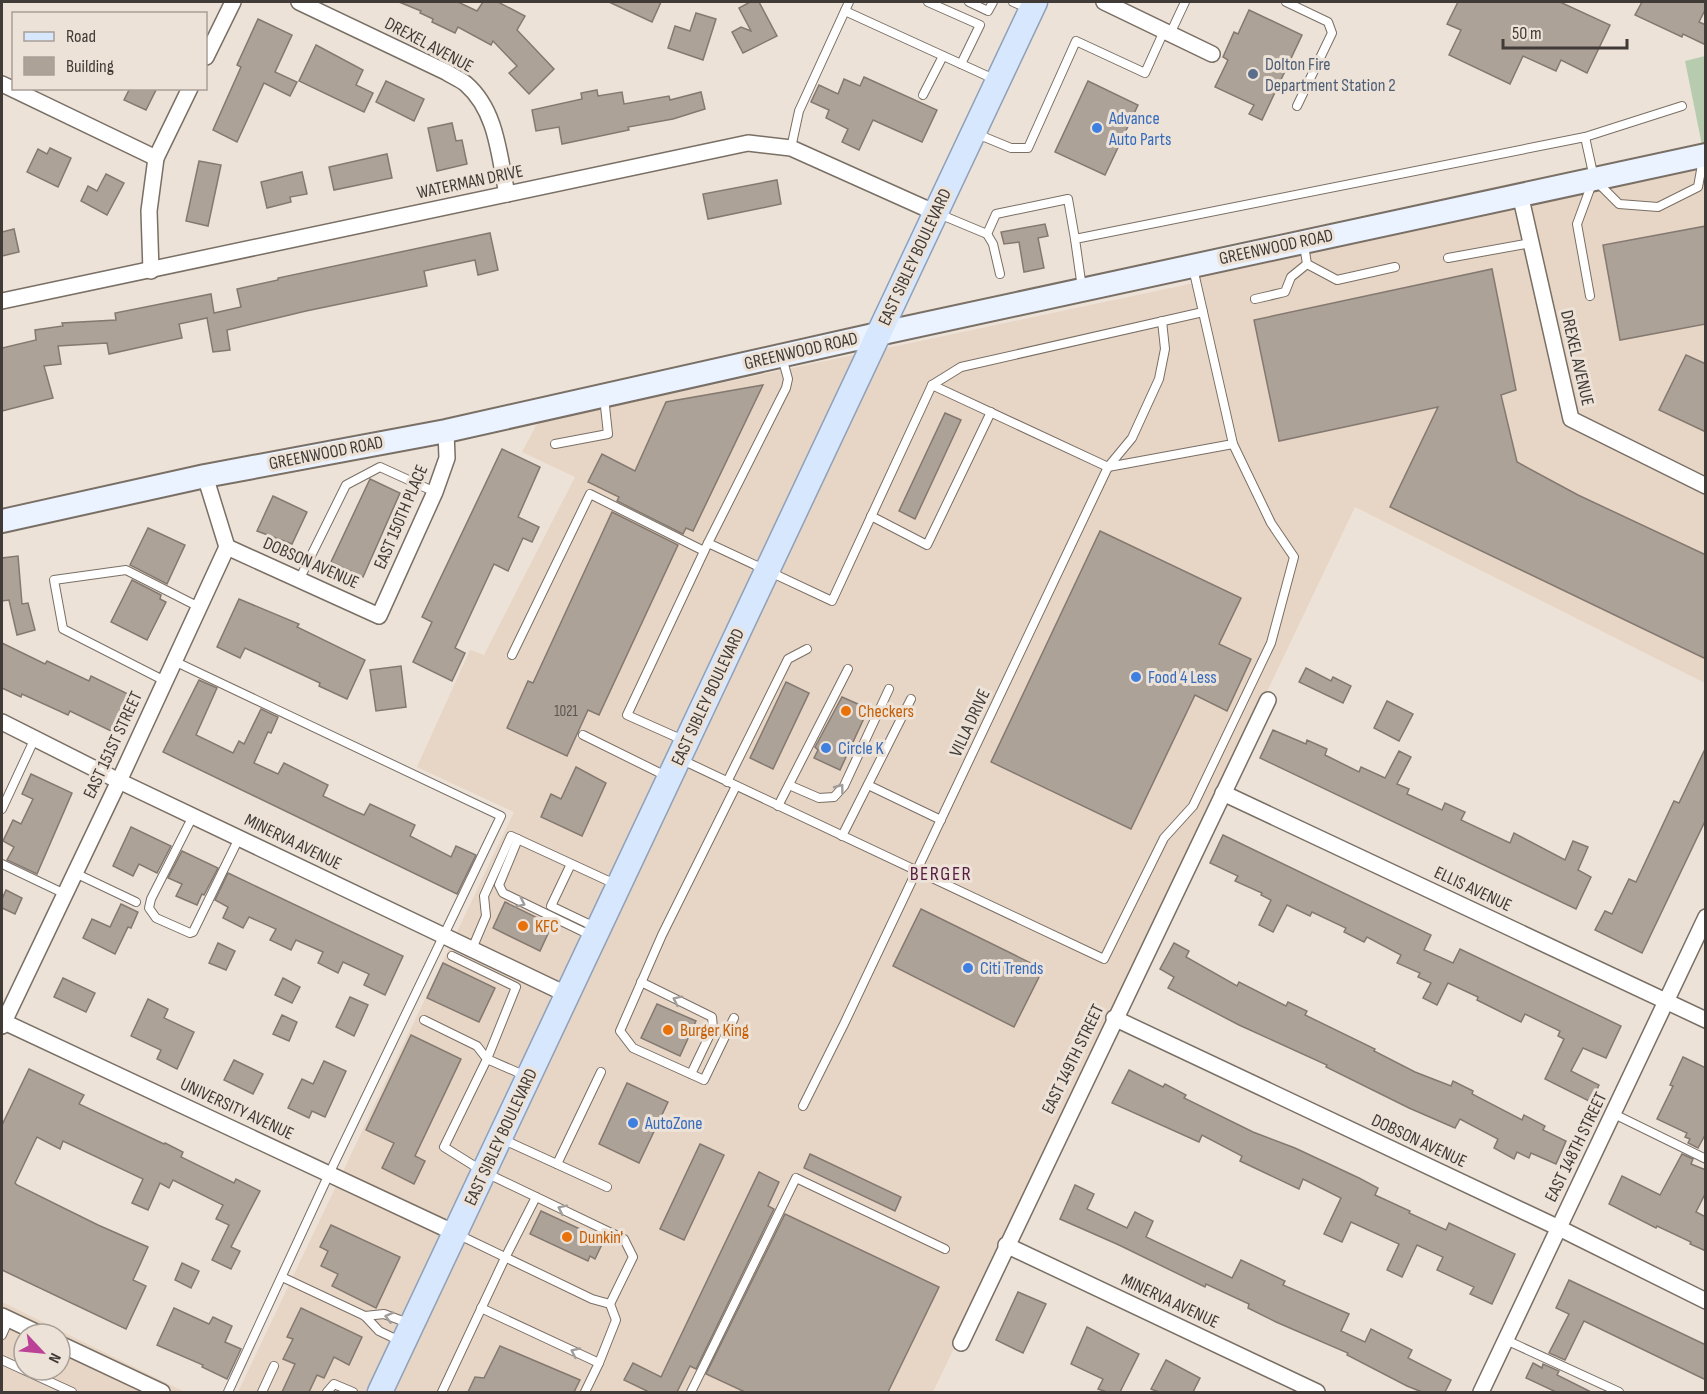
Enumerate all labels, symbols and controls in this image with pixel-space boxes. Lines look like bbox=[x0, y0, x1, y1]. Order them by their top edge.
legend bbox=[12, 12, 207, 90]
scale bar bbox=[1503, 12, 1628, 50]
street label: DREXEL AVENUE bbox=[381, 13, 477, 77]
text: 50 m bbox=[1512, 23, 1542, 44]
text: Road bbox=[66, 26, 96, 47]
place label: Dolton Fire Department Station 2 bbox=[1265, 54, 1396, 96]
text: Building bbox=[66, 56, 114, 77]
marker: Dolton Fire Department Station 2 bbox=[1246, 67, 1260, 81]
place label: Advance Auto Parts bbox=[1108, 108, 1171, 150]
marker: Advance Auto Parts bbox=[1090, 121, 1104, 135]
street label: WATERMAN DRIVE bbox=[415, 160, 525, 204]
street label: EAST SIBLEY BOULEVARD bbox=[874, 185, 956, 329]
street label: GREENWOOD ROAD bbox=[1217, 225, 1335, 269]
street label: DREXEL AVENUE bbox=[1556, 308, 1598, 408]
street label: GREENWOOD ROAD bbox=[742, 328, 860, 374]
street label: GREENWOOD ROAD bbox=[267, 432, 385, 474]
street label: EAST 150TH PLACE bbox=[370, 462, 432, 572]
street label: DOBSON AVENUE bbox=[260, 533, 362, 593]
street label: EAST SIBLEY BOULEVARD bbox=[667, 625, 749, 769]
place label: Food 4 Less bbox=[1148, 667, 1217, 688]
marker: Food 4 Less bbox=[1129, 670, 1143, 684]
street label: VILLA DRIVE bbox=[945, 686, 995, 760]
street label: EAST 151ST STREET bbox=[79, 688, 147, 802]
place label: Checkers bbox=[858, 701, 914, 722]
house number: 1021 bbox=[554, 702, 578, 721]
marker: Checkers bbox=[839, 704, 853, 718]
place label: Circle K bbox=[838, 738, 885, 759]
marker: Circle K bbox=[819, 741, 833, 755]
one-way arrow bbox=[833, 784, 844, 795]
street label: MINERVA AVENUE bbox=[241, 809, 345, 875]
district label: BERGER bbox=[910, 862, 972, 886]
street label: ELLIS AVENUE bbox=[1431, 862, 1515, 916]
one-way arrow bbox=[515, 895, 526, 907]
place label: KFC bbox=[535, 916, 559, 937]
marker: KFC bbox=[516, 919, 530, 933]
place label: Citi Trends bbox=[980, 958, 1044, 979]
marker: Citi Trends bbox=[961, 961, 975, 975]
one-way arrow bbox=[672, 995, 683, 1007]
street label: EAST 149TH STREET bbox=[1037, 1001, 1109, 1117]
place label: Burger King bbox=[680, 1020, 749, 1041]
marker: Burger King bbox=[661, 1023, 675, 1037]
street label: EAST SIBLEY BOULEVARD bbox=[460, 1065, 542, 1209]
street label: UNIVERSITY AVENUE bbox=[177, 1074, 297, 1144]
street label: EAST 148TH STREET bbox=[1540, 1089, 1612, 1205]
street label: DOBSON AVENUE bbox=[1368, 1110, 1470, 1172]
place label: AutoZone bbox=[644, 1113, 703, 1134]
marker: AutoZone bbox=[626, 1116, 640, 1130]
one-way arrow bbox=[557, 1205, 568, 1216]
place label: Dunkin' bbox=[579, 1227, 623, 1248]
marker: Dunkin' bbox=[560, 1230, 574, 1244]
street label: MINERVA AVENUE bbox=[1118, 1269, 1222, 1333]
one-way arrow bbox=[384, 1312, 394, 1325]
north arrow bbox=[12, 1322, 72, 1382]
one-way arrow bbox=[570, 1348, 581, 1360]
text: N bbox=[44, 1350, 65, 1366]

